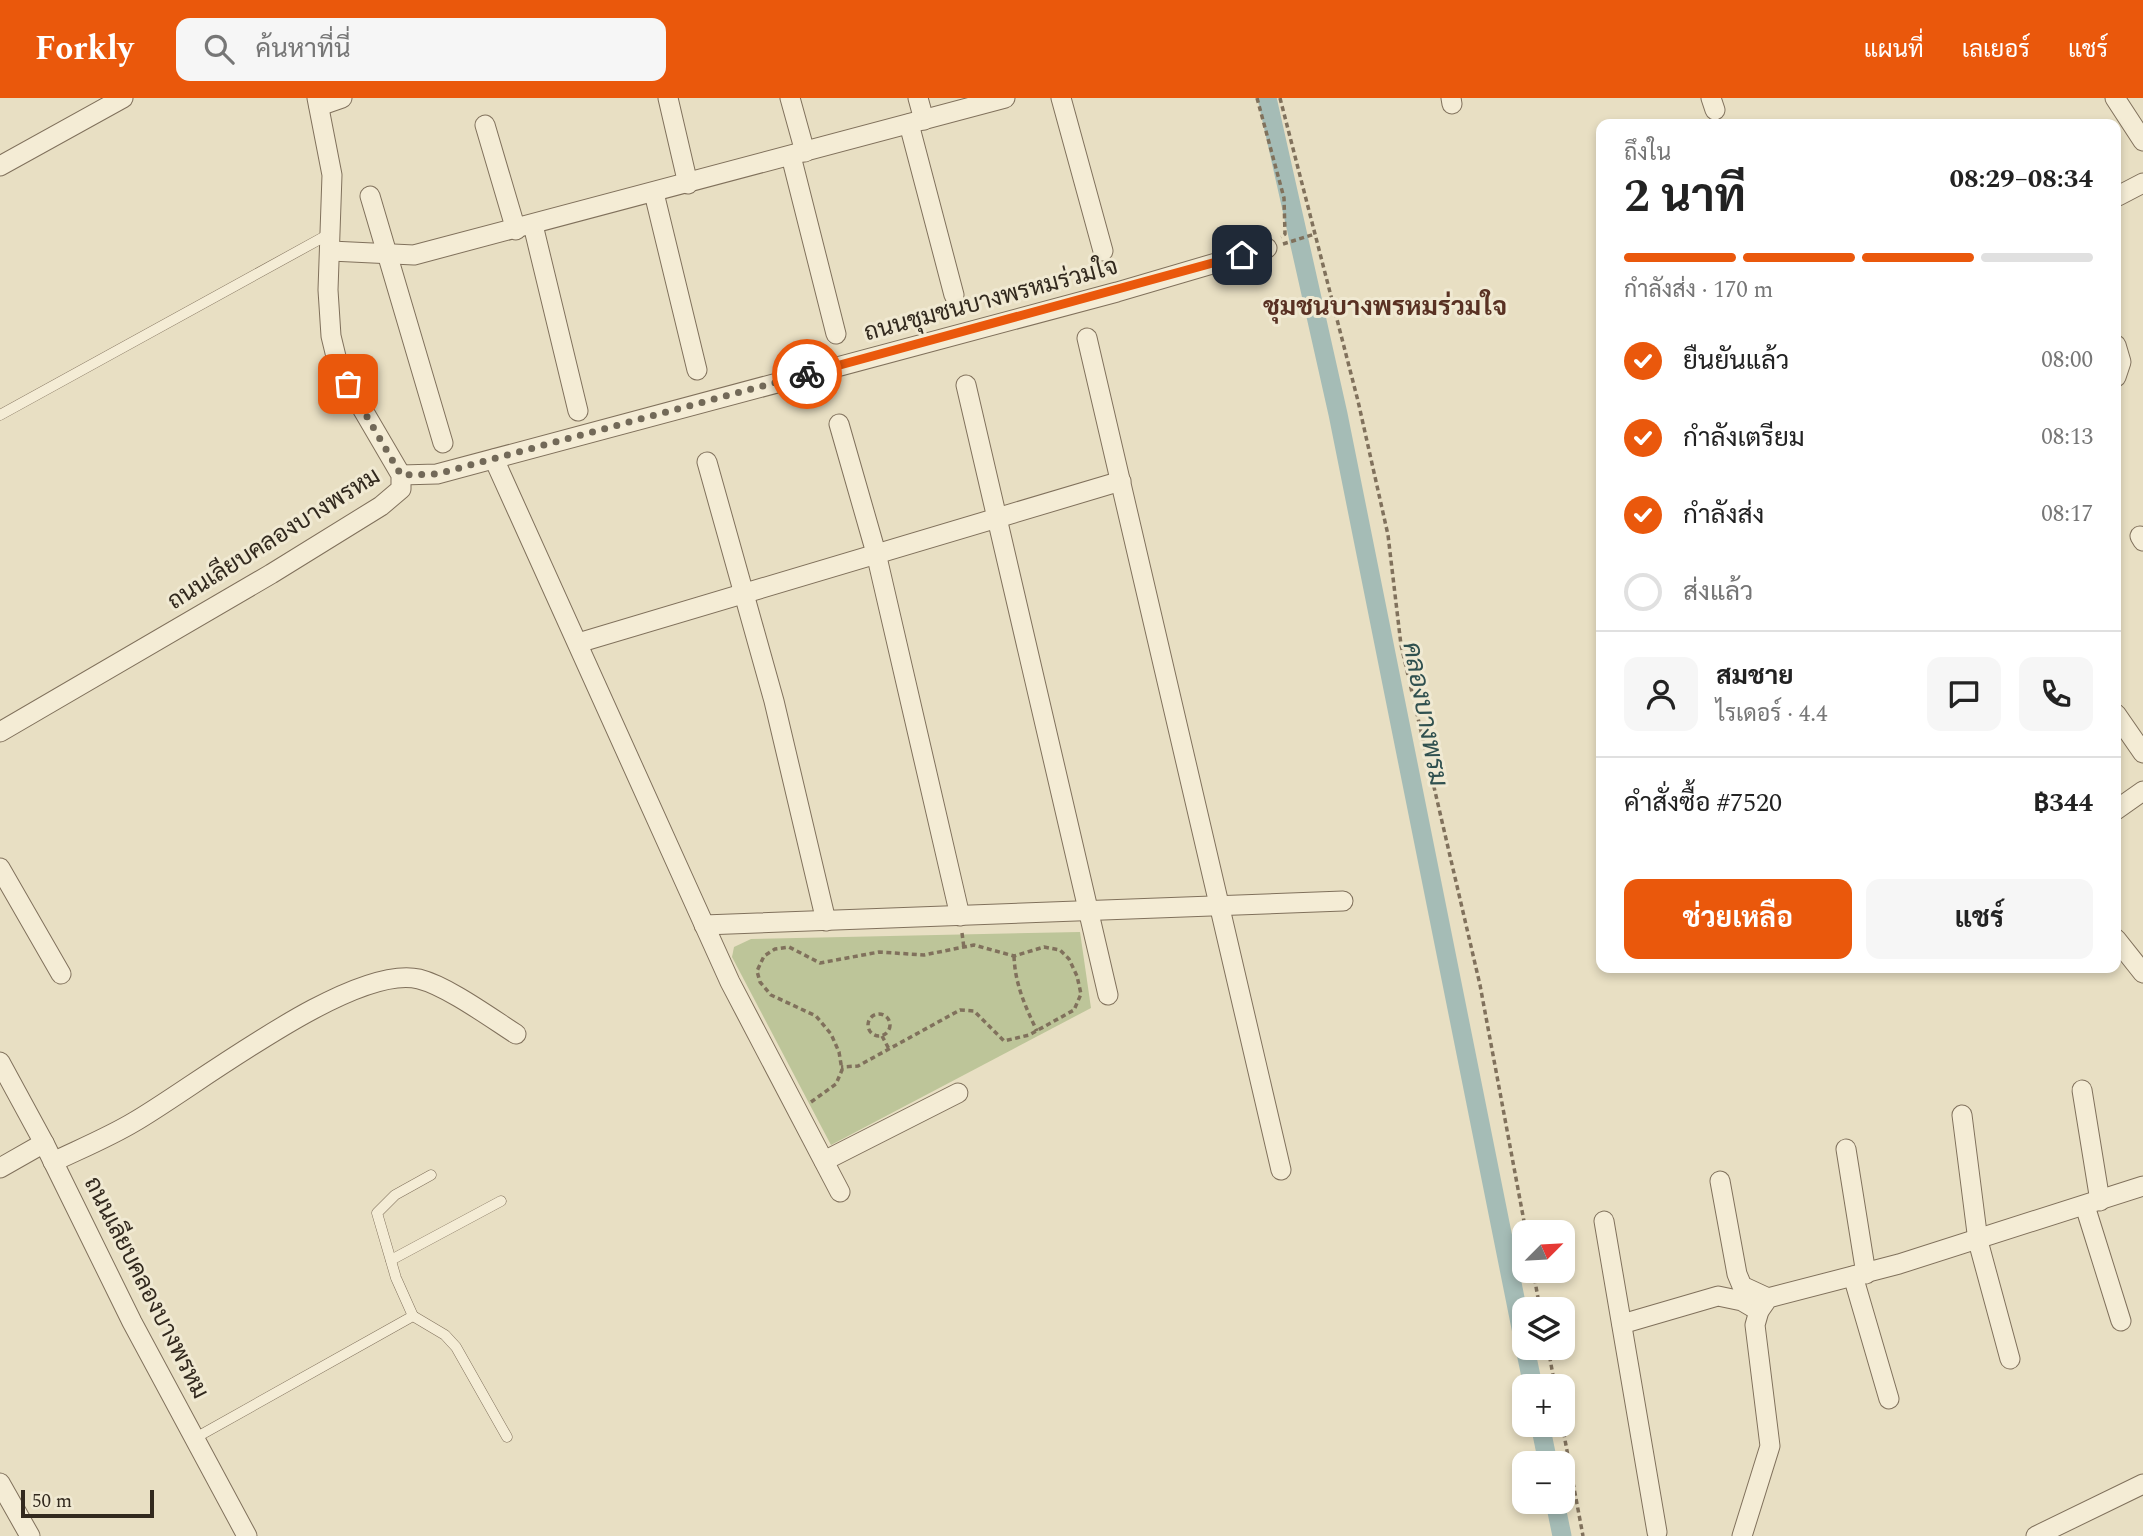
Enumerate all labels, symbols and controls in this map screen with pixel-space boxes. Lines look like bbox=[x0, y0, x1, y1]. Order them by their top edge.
search box bbox=[176, 18, 666, 81]
text: Forkly bbox=[35, 24, 134, 74]
text: ค้นหาที่นี่ bbox=[256, 29, 351, 69]
icon: search bbox=[200, 30, 238, 68]
text: แผนที่ bbox=[1864, 32, 1924, 68]
text: เลเยอร์ bbox=[1962, 32, 2030, 68]
text: แชร์ bbox=[2068, 32, 2108, 68]
text: ถึงใน bbox=[1624, 136, 1671, 171]
text: 08:29–08:34 bbox=[1949, 159, 2093, 199]
text: 2 นาที bbox=[1624, 162, 1746, 232]
pin bbox=[1212, 225, 1272, 285]
icon: home bbox=[1223, 236, 1261, 274]
street label: ถนนชุมชนบางพรหมร่วมใจ bbox=[860, 249, 1122, 351]
text: กำลังส่ง · 170 m bbox=[1624, 273, 1773, 308]
district label: ชุมชนบางพรหมร่วมใจ bbox=[1263, 287, 1507, 327]
courier bbox=[772, 339, 842, 409]
text: ยืนยันแล้ว bbox=[1683, 341, 1789, 381]
icon: check bbox=[1624, 342, 1662, 380]
text: 08:00 bbox=[2041, 343, 2093, 378]
pin bbox=[318, 354, 378, 414]
icon: bike bbox=[788, 355, 826, 393]
icon: bag bbox=[329, 365, 367, 403]
text: กำลังเตรียม bbox=[1683, 418, 1805, 458]
icon: check bbox=[1624, 419, 1662, 457]
text: 08:13 bbox=[2041, 420, 2093, 455]
street label: ถนนเลียบคลองบางพรหม bbox=[160, 459, 388, 619]
text: กำลังส่ง bbox=[1683, 495, 1764, 535]
icon: check bbox=[1624, 496, 1662, 534]
text: 08:17 bbox=[2041, 497, 2093, 532]
text: ส่งแล้ว bbox=[1683, 572, 1753, 612]
water label: คลองบางพรม bbox=[1391, 638, 1459, 790]
text: สมชาย bbox=[1716, 656, 1793, 696]
button: person bbox=[1624, 657, 1698, 731]
button: chat bbox=[1927, 657, 2001, 731]
button: phone bbox=[2019, 657, 2093, 731]
text: ไรเดอร์ · 4.4 bbox=[1716, 697, 1827, 732]
text: คำสั่งซื้อ #7520 bbox=[1624, 783, 1782, 823]
text: ฿344 bbox=[2034, 783, 2093, 823]
button: ช่วยเหลือ bbox=[1624, 879, 1852, 959]
button: แชร์ bbox=[1866, 879, 2093, 959]
street label: ถนนเลียบคลองบางพรหม bbox=[74, 1171, 218, 1405]
north arrow bbox=[1512, 1220, 1575, 1283]
map controls bbox=[1512, 1220, 1575, 1514]
button: layers bbox=[1512, 1297, 1575, 1360]
button: + bbox=[1512, 1374, 1575, 1437]
button: − bbox=[1512, 1451, 1575, 1514]
scale bar bbox=[21, 1487, 154, 1519]
text: 50 m bbox=[32, 1487, 72, 1516]

